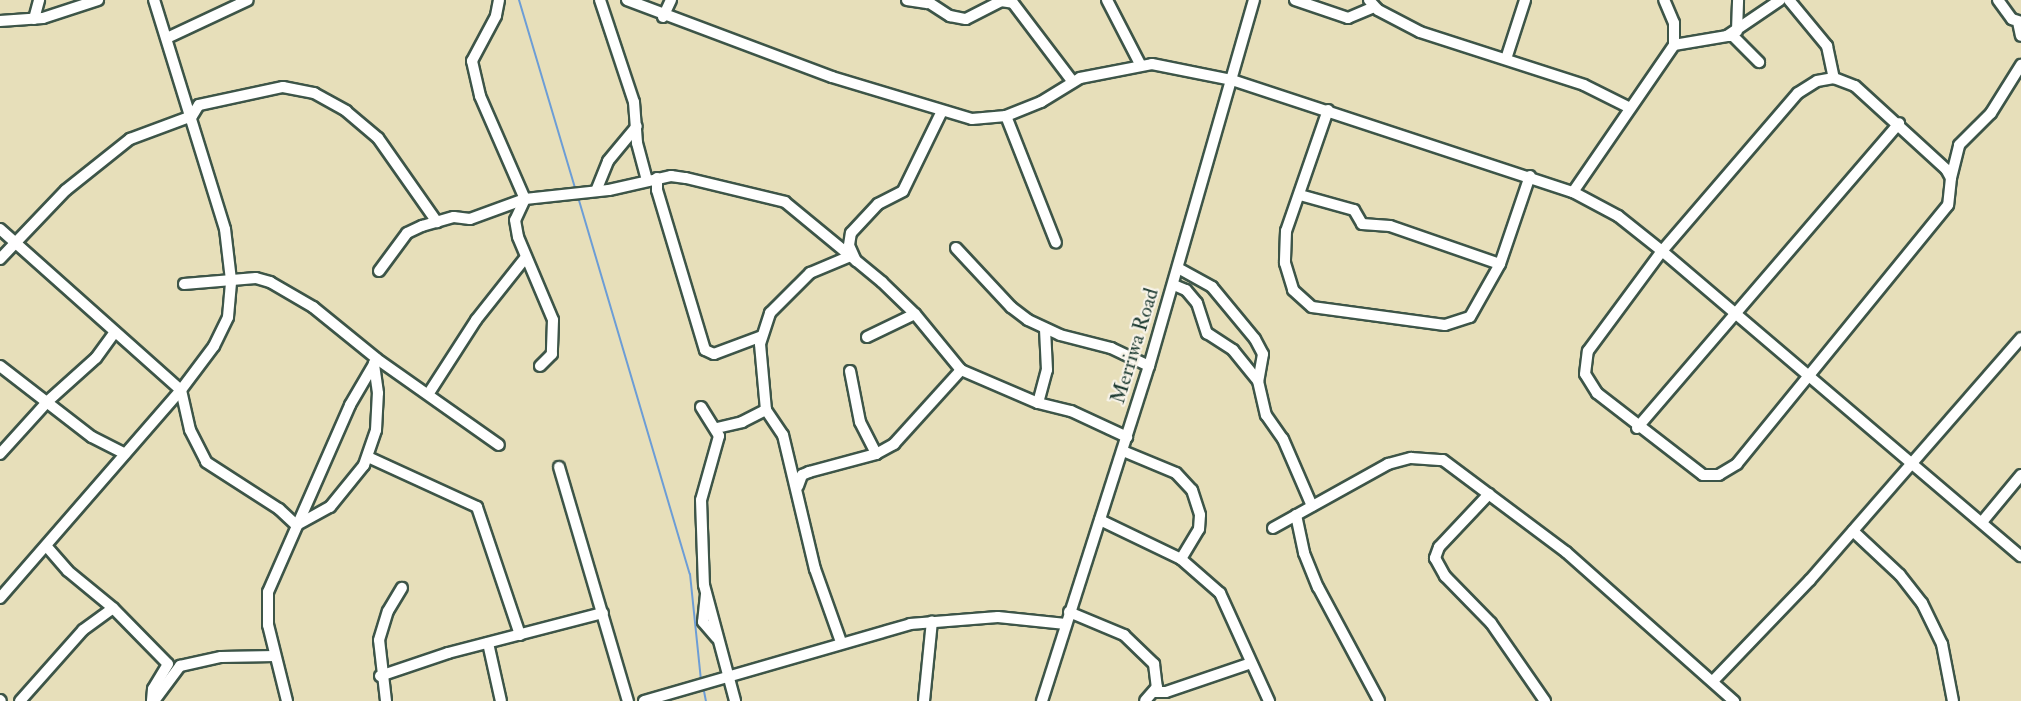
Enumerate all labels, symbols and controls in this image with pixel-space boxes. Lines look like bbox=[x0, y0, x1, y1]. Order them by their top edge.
street label: Merriwa Road bbox=[1105, 285, 1165, 407]

